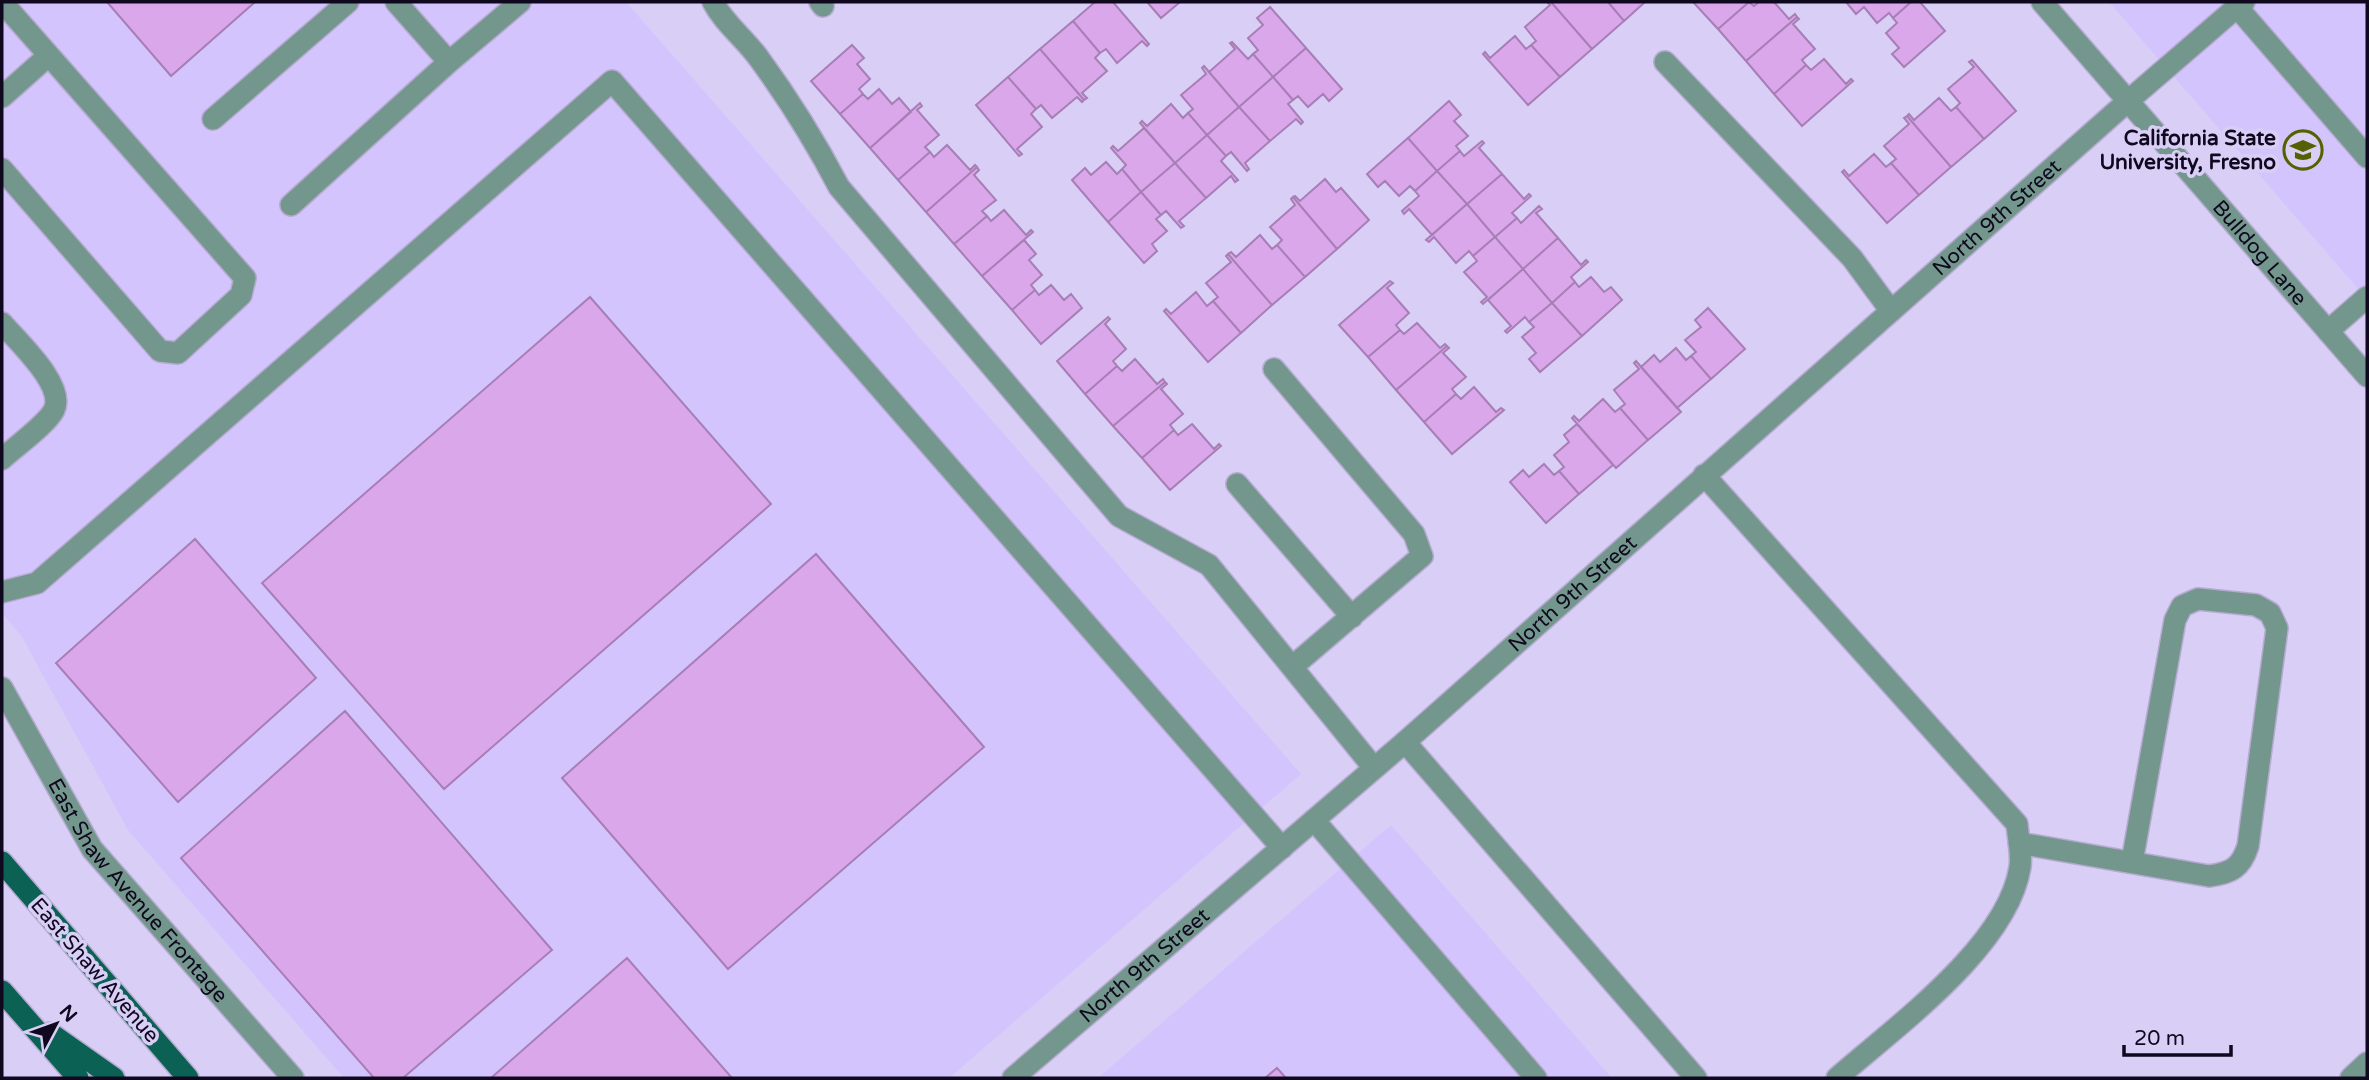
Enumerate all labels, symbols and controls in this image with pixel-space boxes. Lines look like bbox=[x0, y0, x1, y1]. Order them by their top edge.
place label: California State University, Fresno bbox=[2099, 126, 2276, 175]
school or university icon: California State University, Fresno bbox=[2282, 129, 2324, 171]
street label: North 9th Street bbox=[1928, 154, 2066, 281]
street label: Bulldog Lane bbox=[2207, 195, 2312, 311]
street label: North 9th Street bbox=[1503, 530, 1642, 657]
street label: East Shaw Avenue Frontage bbox=[42, 771, 234, 1007]
street label: East Shaw Avenue bbox=[25, 893, 165, 1047]
street label: North 9th Street bbox=[1075, 903, 1215, 1028]
north arrow bbox=[21, 989, 91, 1059]
text: N bbox=[55, 1001, 81, 1026]
scale bar bbox=[2124, 1014, 2231, 1058]
text: 20 m bbox=[2134, 1026, 2185, 1051]

